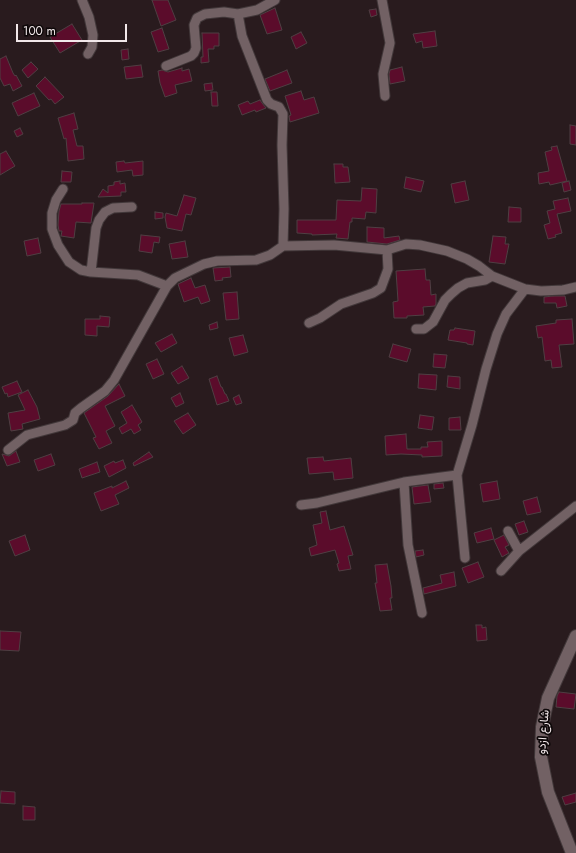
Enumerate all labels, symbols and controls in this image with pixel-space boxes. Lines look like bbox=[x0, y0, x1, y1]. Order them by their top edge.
scale bar bbox=[18, 16, 129, 42]
text: 100 m bbox=[23, 22, 56, 40]
street label: شارع ازدو bbox=[535, 709, 553, 755]

